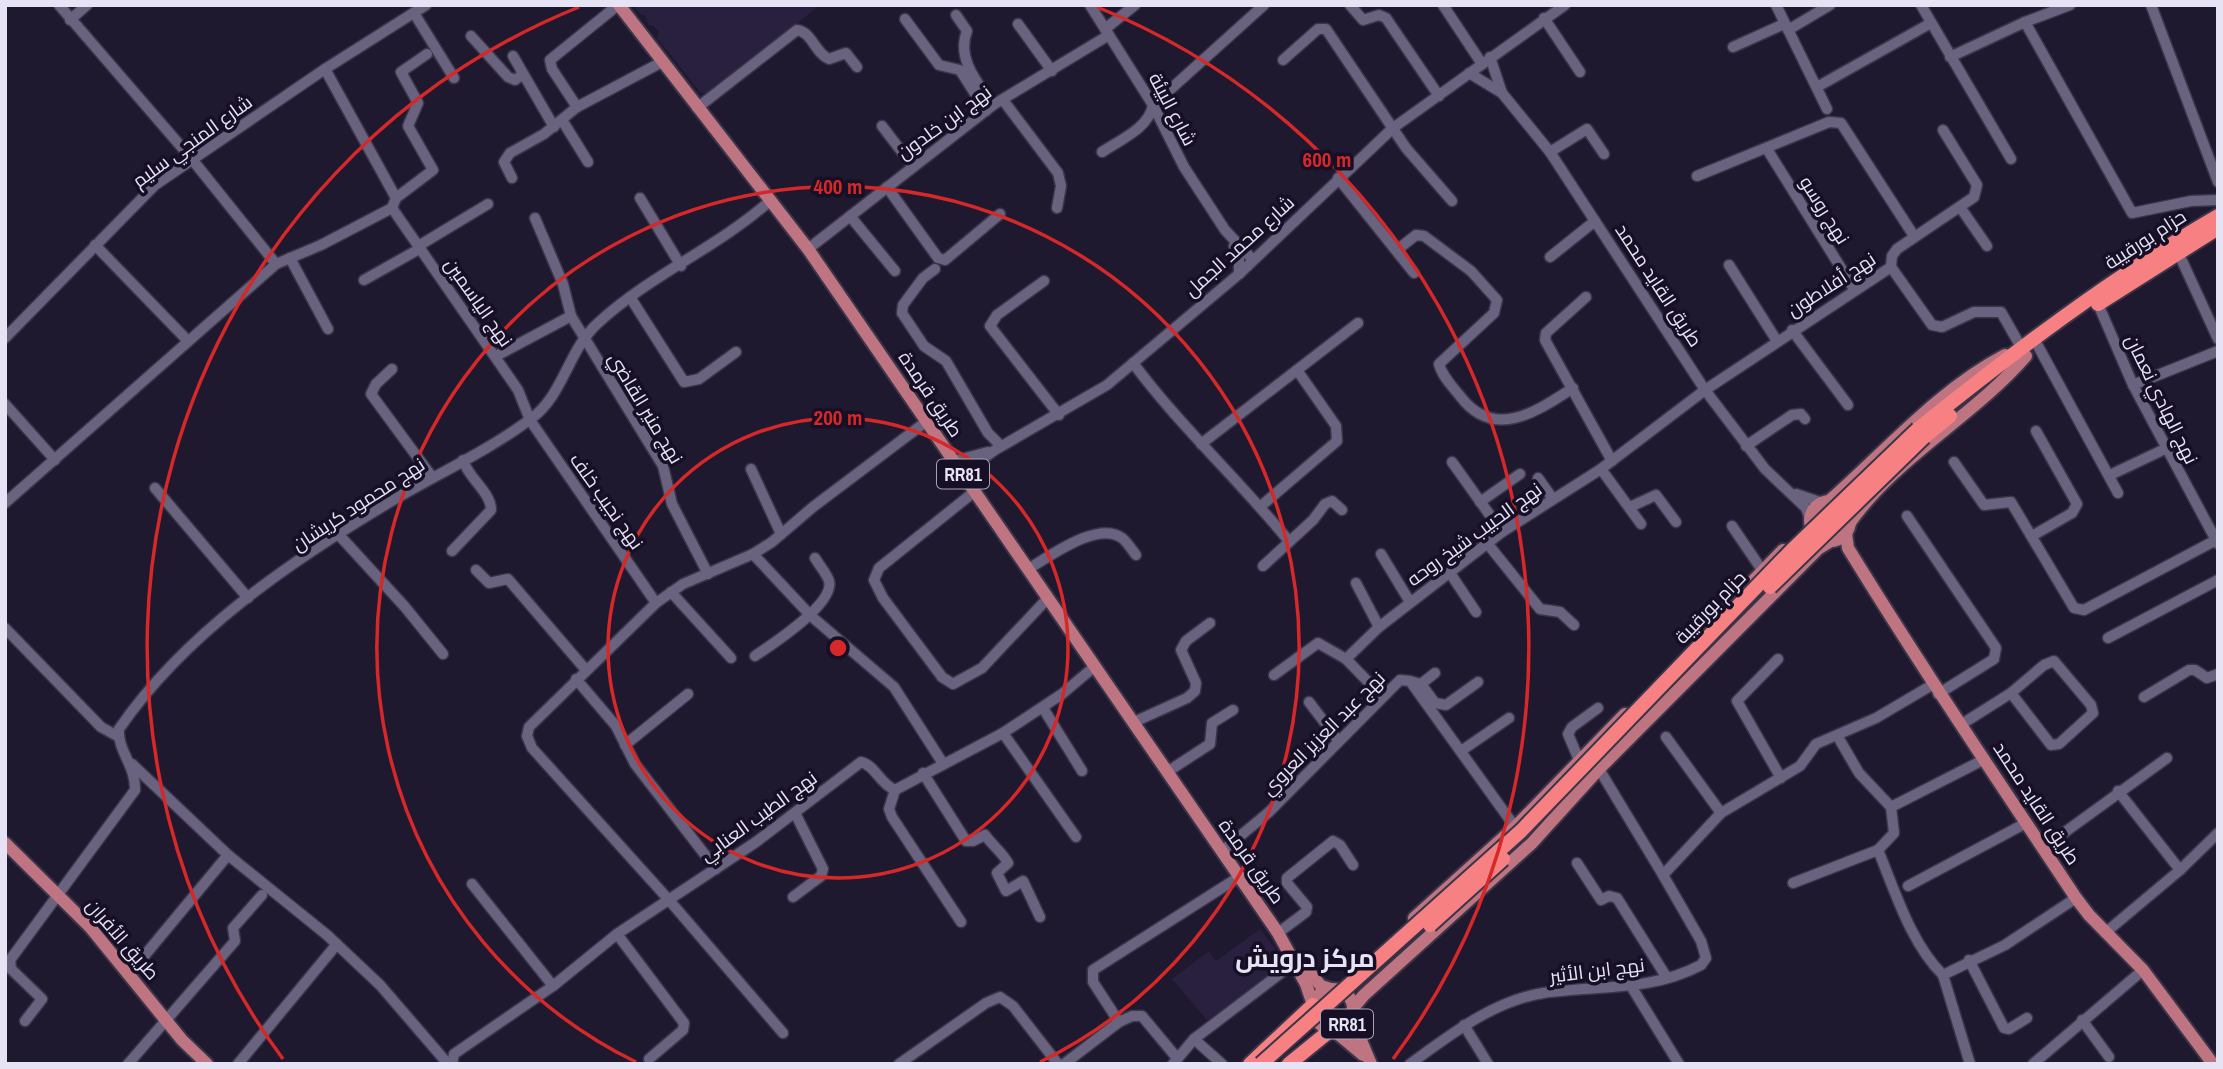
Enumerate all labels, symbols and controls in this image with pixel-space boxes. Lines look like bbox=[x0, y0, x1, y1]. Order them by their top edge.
street label: شارع البيئة bbox=[1142, 68, 1203, 151]
street label: نهج ابن خلدون bbox=[891, 79, 997, 166]
street label: شارع المنجي سليم bbox=[127, 89, 258, 195]
text: 600 m bbox=[1303, 145, 1351, 174]
street label: نهج روسو bbox=[1793, 171, 1856, 250]
text: 400 m bbox=[814, 172, 862, 201]
street label: شارع محمد الجمل bbox=[1178, 189, 1300, 303]
street label: حزام بورقيبة bbox=[2099, 203, 2191, 276]
street label: طريق القايد محمد bbox=[1609, 218, 1709, 352]
street label: نهج أفلاطون bbox=[1782, 246, 1881, 323]
street label: نهج الياسمين bbox=[438, 252, 519, 352]
street label: نهج الهادي نعمان bbox=[2118, 330, 2205, 469]
street label: طريق قرمدة bbox=[893, 346, 969, 442]
street label: نهج منير القاضي bbox=[601, 347, 689, 470]
text: 200 m bbox=[814, 403, 862, 432]
street label: نهج نجيب خلف bbox=[563, 448, 650, 555]
street label: نهج محمود كريشان bbox=[286, 451, 430, 558]
road number: RR81 bbox=[937, 460, 989, 488]
street label: نهج الحبيب شيخ روحه bbox=[1401, 476, 1547, 593]
street label: حزام بورقيبة bbox=[1669, 565, 1752, 650]
centre of rings bbox=[826, 636, 850, 660]
street label: نهج عبد العزيز العروي bbox=[1255, 665, 1392, 802]
street label: طريق القايد محمد bbox=[1987, 736, 2087, 870]
street label: نهج الطيب العنابي bbox=[694, 765, 823, 869]
street label: طريق قرمدة bbox=[1213, 813, 1291, 909]
street label: طريق الأفران bbox=[80, 893, 166, 985]
district label: مركز درويش bbox=[1235, 940, 1375, 975]
street label: نهج ابن الأثير bbox=[1547, 951, 1646, 990]
road number: RR81 bbox=[1321, 1009, 1373, 1038]

